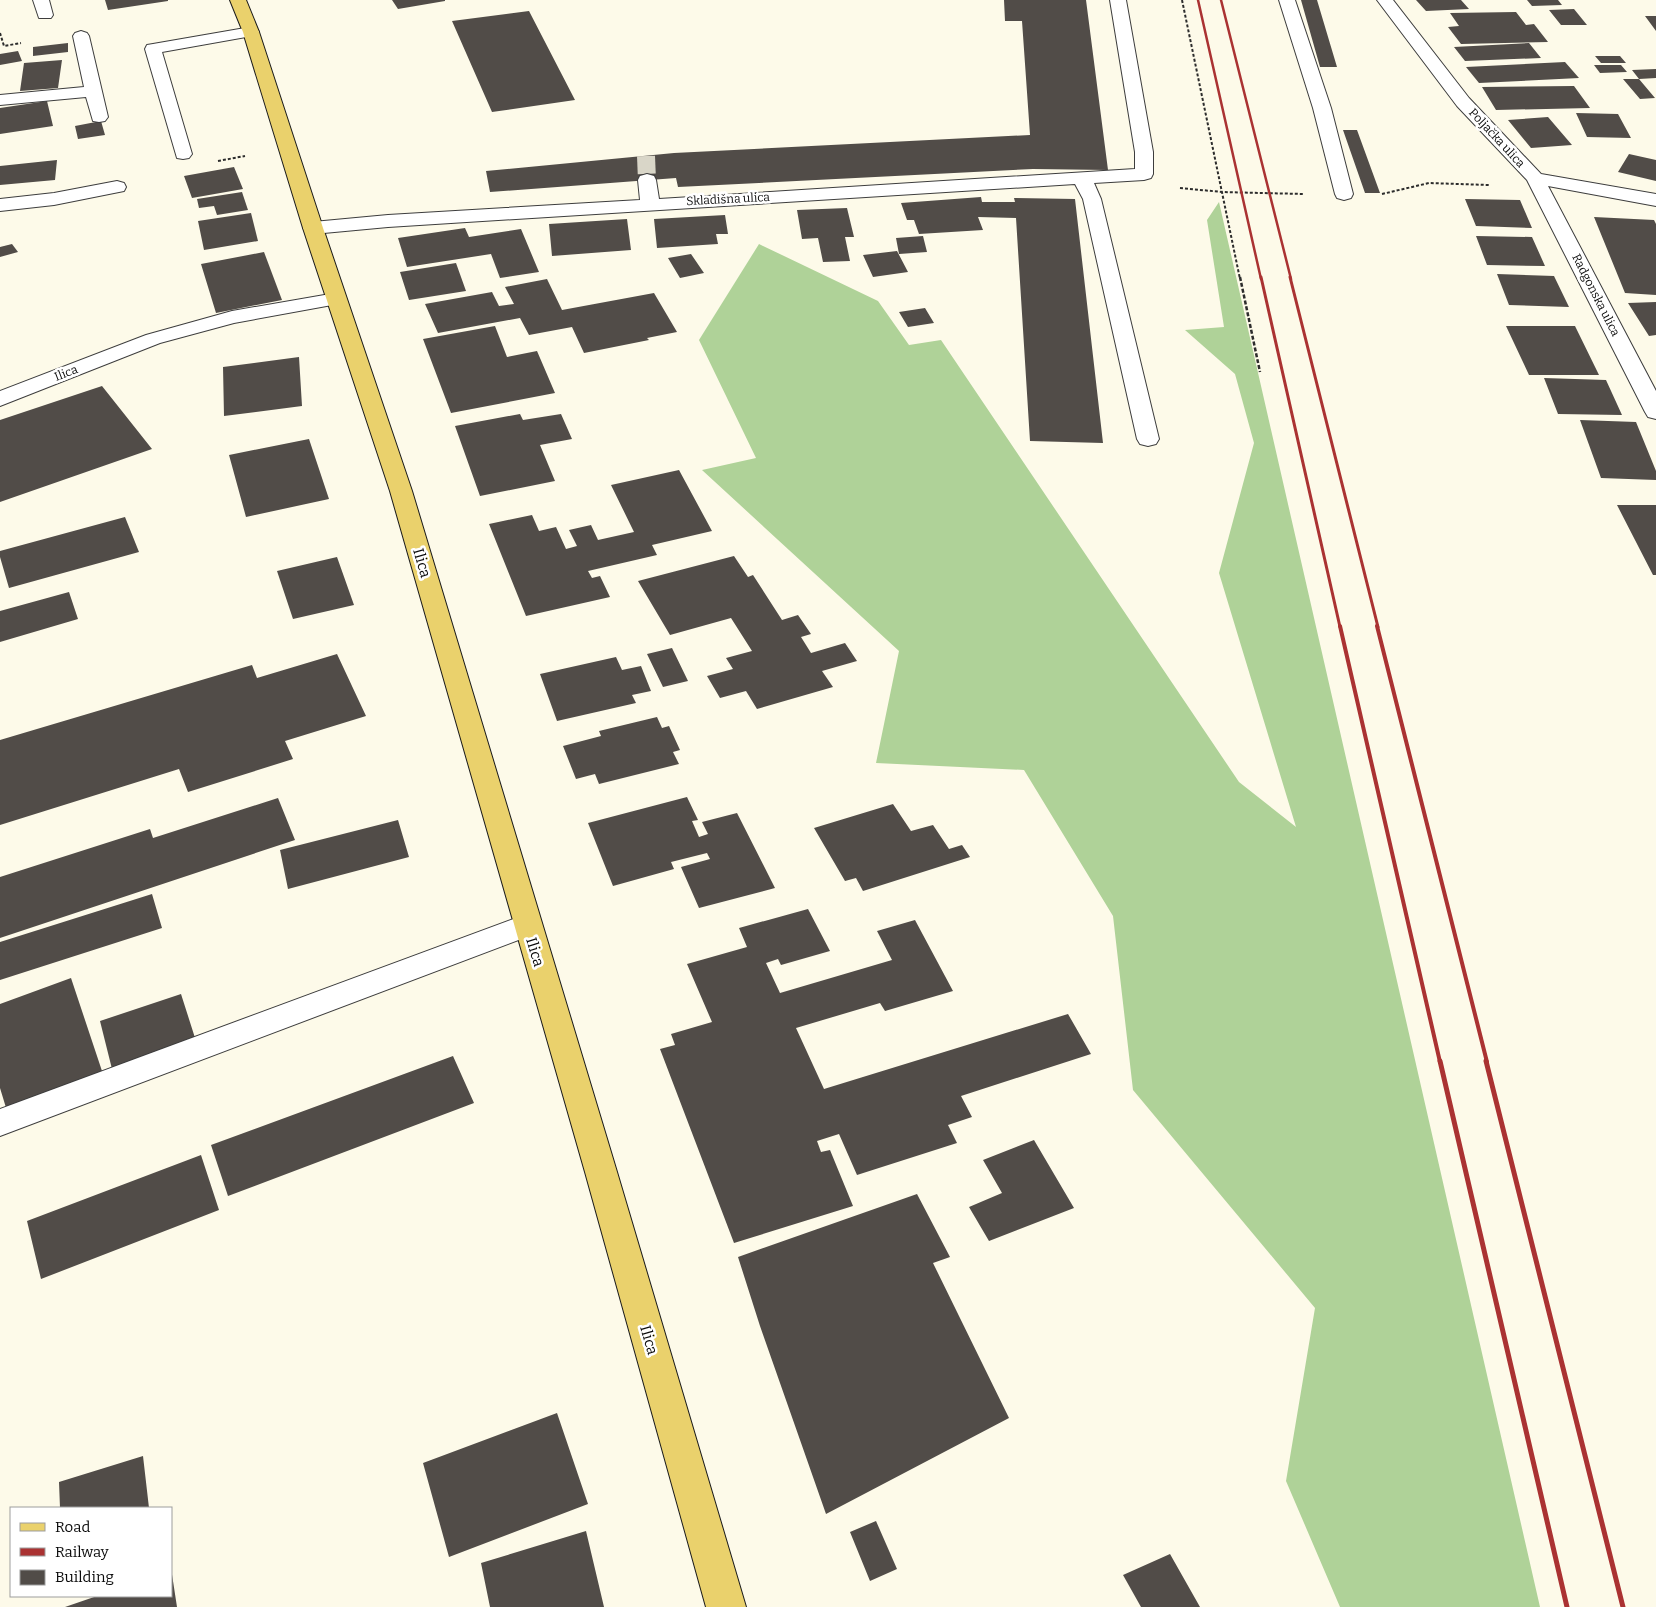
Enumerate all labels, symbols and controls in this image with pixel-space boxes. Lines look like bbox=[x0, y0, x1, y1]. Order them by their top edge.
street label: Poljačka ulica bbox=[1466, 106, 1528, 171]
street label: Skladišna ulica bbox=[686, 190, 771, 208]
street label: Radgonska ulica bbox=[1569, 251, 1623, 339]
street label: Ilica bbox=[52, 362, 80, 384]
street label: Ilica bbox=[409, 546, 435, 580]
street label: Ilica bbox=[522, 935, 548, 969]
street label: Ilica bbox=[636, 1323, 662, 1357]
legend bbox=[10, 1507, 172, 1597]
text: Road bbox=[55, 1518, 90, 1536]
text: Railway bbox=[55, 1543, 109, 1561]
text: Building bbox=[55, 1568, 114, 1586]

